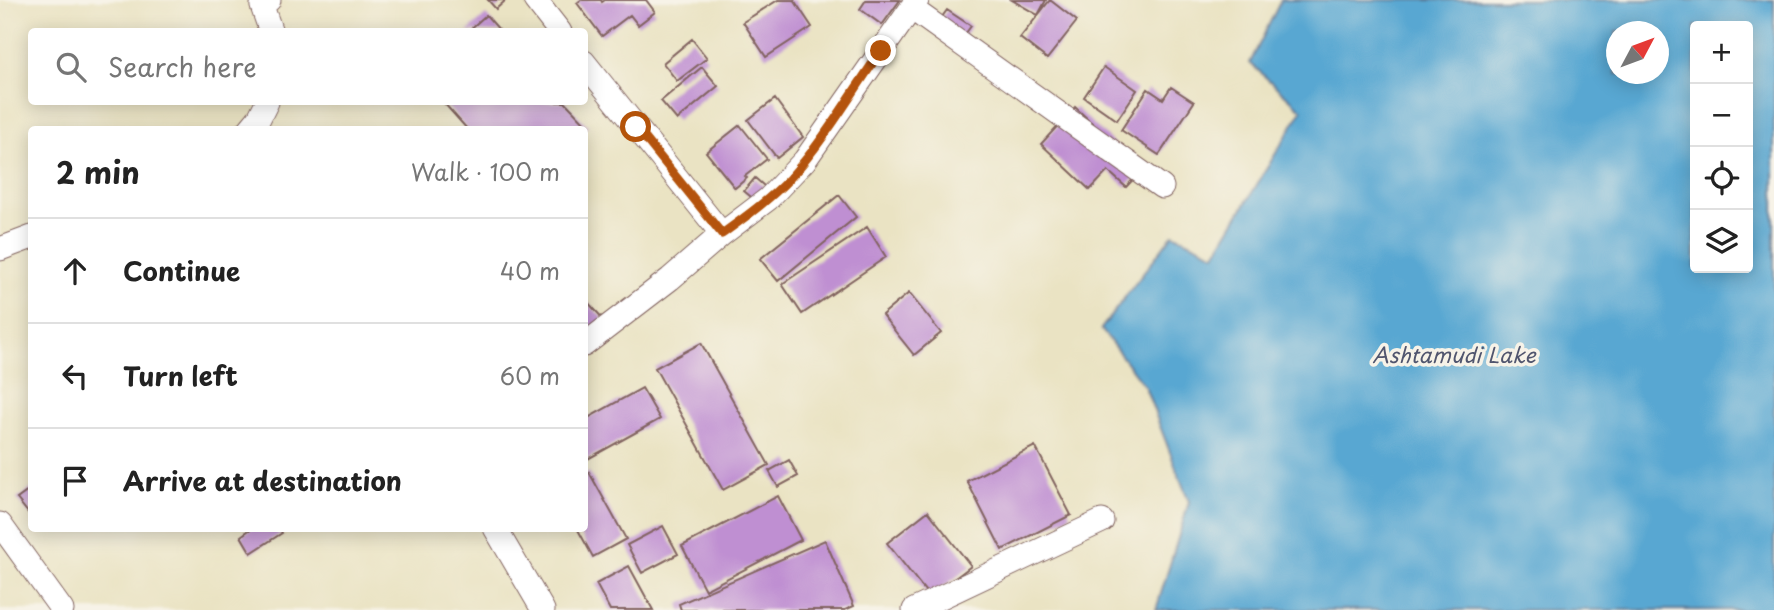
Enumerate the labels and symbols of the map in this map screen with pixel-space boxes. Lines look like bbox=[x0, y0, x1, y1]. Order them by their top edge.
north arrow bbox=[1606, 21, 1669, 84]
route end bbox=[865, 35, 896, 66]
route start bbox=[620, 111, 651, 142]
water label: Ashtamudi Lake bbox=[1372, 338, 1538, 370]

